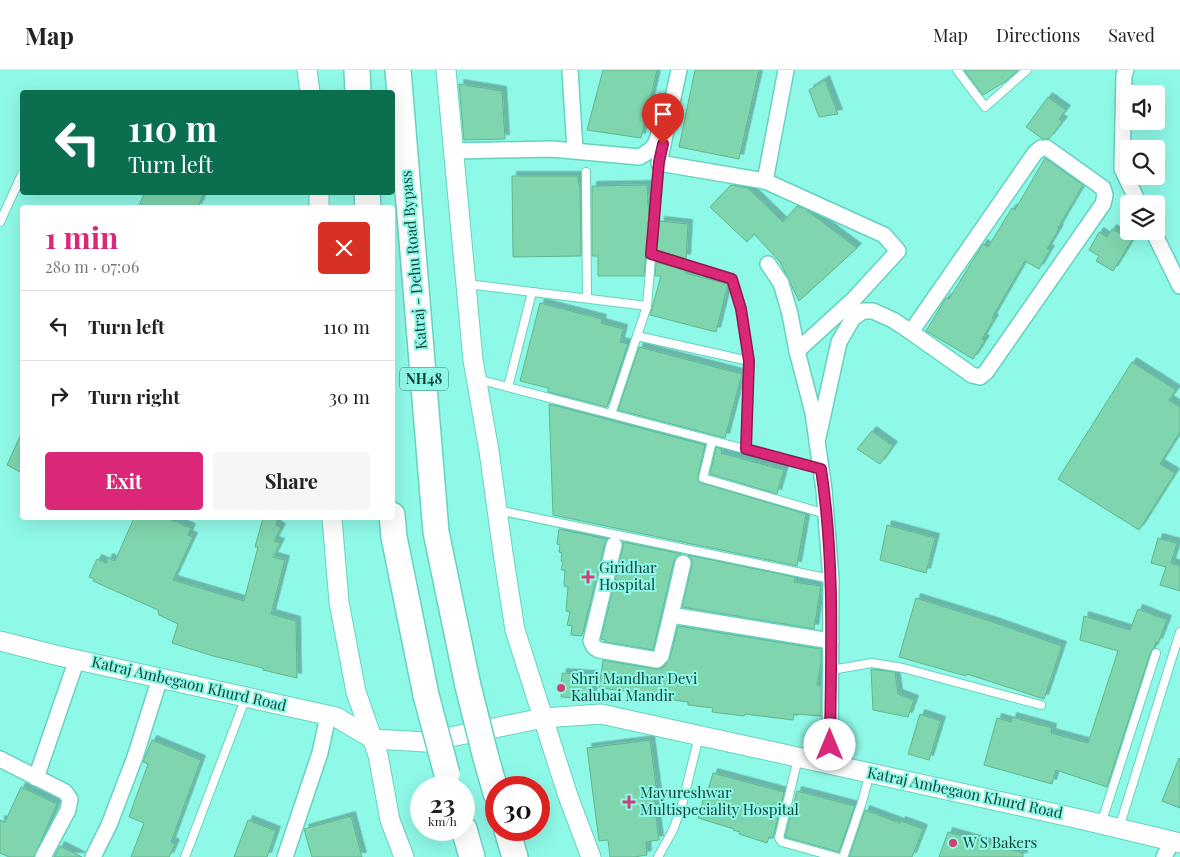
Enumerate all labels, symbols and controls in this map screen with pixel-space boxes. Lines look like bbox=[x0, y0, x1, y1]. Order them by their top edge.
text: Map bbox=[25, 19, 74, 51]
text: Map bbox=[933, 23, 968, 47]
text: Directions bbox=[996, 23, 1080, 47]
text: Saved bbox=[1108, 23, 1155, 47]
map controls bbox=[1120, 85, 1165, 240]
button: sound bbox=[1120, 85, 1165, 130]
pin bbox=[642, 93, 684, 144]
icon: arrive bbox=[649, 100, 677, 128]
text: 110 m bbox=[128, 104, 217, 151]
icon: left bbox=[45, 110, 110, 175]
button: search bbox=[1120, 140, 1165, 185]
text: Turn left bbox=[128, 149, 213, 179]
street label: Katraj - Dehu Road Bypass bbox=[395, 170, 431, 350]
button: layers bbox=[1120, 195, 1165, 240]
text: 1 min bbox=[45, 217, 119, 257]
button: close bbox=[318, 222, 370, 274]
text: 280 m · 07:06 bbox=[45, 256, 139, 277]
icon: left bbox=[45, 312, 73, 340]
text: Turn left bbox=[88, 313, 165, 339]
text: 110 m bbox=[323, 313, 370, 339]
road number: NH48 bbox=[400, 368, 448, 390]
icon: right bbox=[45, 382, 73, 410]
text: Turn right bbox=[88, 383, 180, 409]
text: 30 m bbox=[328, 383, 370, 409]
button: Exit bbox=[45, 452, 203, 510]
button: Share bbox=[213, 452, 370, 510]
place label: Giridhar Hospital bbox=[599, 557, 657, 594]
marker: Giridhar Hospital bbox=[581, 570, 595, 584]
street label: Katraj Ambegaon Khurd Road bbox=[90, 651, 289, 715]
place label: Shri Mandhar Devi Kalubai Mandir bbox=[571, 668, 698, 705]
marker: Shri Mandhar Devi Kalubai Mandir bbox=[555, 682, 567, 694]
position arrow bbox=[803, 718, 855, 770]
street label: Katraj Ambegaon Khurd Road bbox=[866, 762, 1065, 823]
speed limit sign: 30 bbox=[485, 776, 550, 841]
place label: Mayureshwar Multispeciality Hospital bbox=[640, 782, 799, 819]
text: 23 bbox=[430, 786, 455, 819]
marker: Mayureshwar Multispeciality Hospital bbox=[622, 795, 636, 809]
text: km/h bbox=[428, 813, 457, 829]
place label: W S Bakers bbox=[962, 832, 1037, 852]
marker: W S Bakers bbox=[947, 837, 959, 849]

